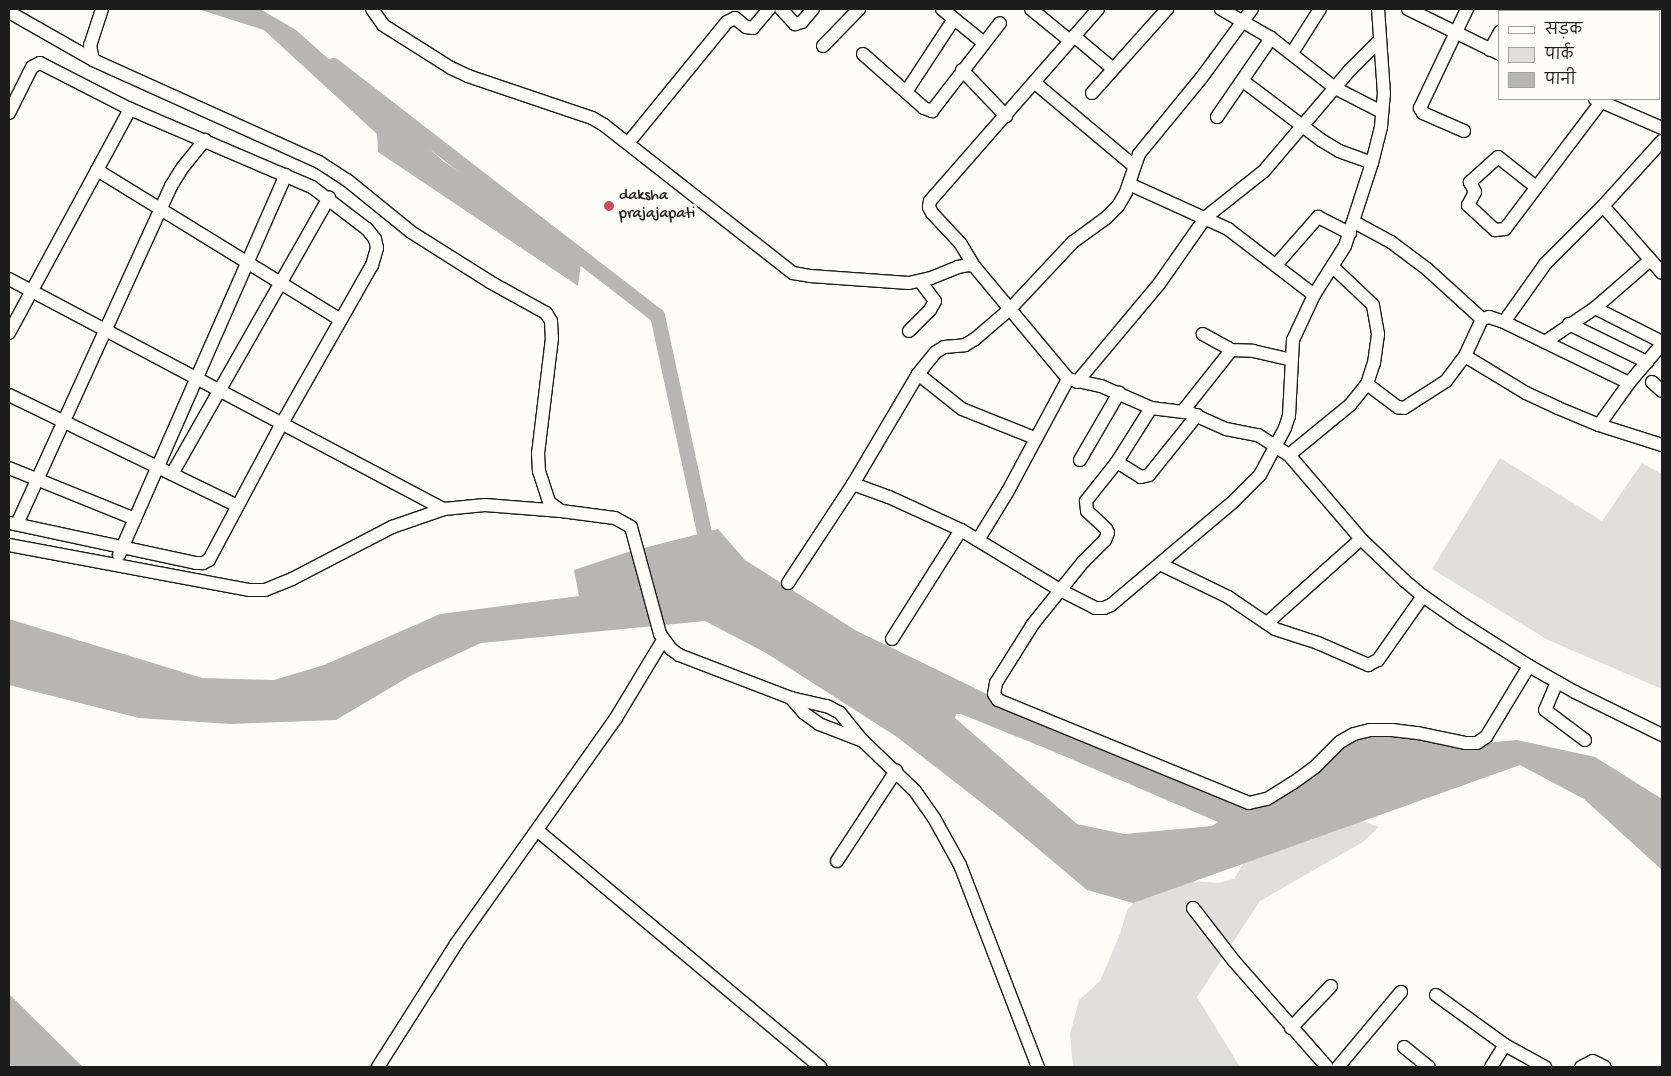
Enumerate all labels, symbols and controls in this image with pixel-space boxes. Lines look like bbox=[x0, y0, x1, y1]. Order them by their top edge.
legend bbox=[1498, 10, 1661, 100]
text: सड़क bbox=[1545, 22, 1582, 40]
text: पार्क bbox=[1545, 47, 1573, 65]
text: पानी bbox=[1545, 72, 1576, 90]
place label: daksha prajajapati bbox=[619, 187, 695, 225]
marker: daksha prajajapati bbox=[603, 200, 615, 212]

